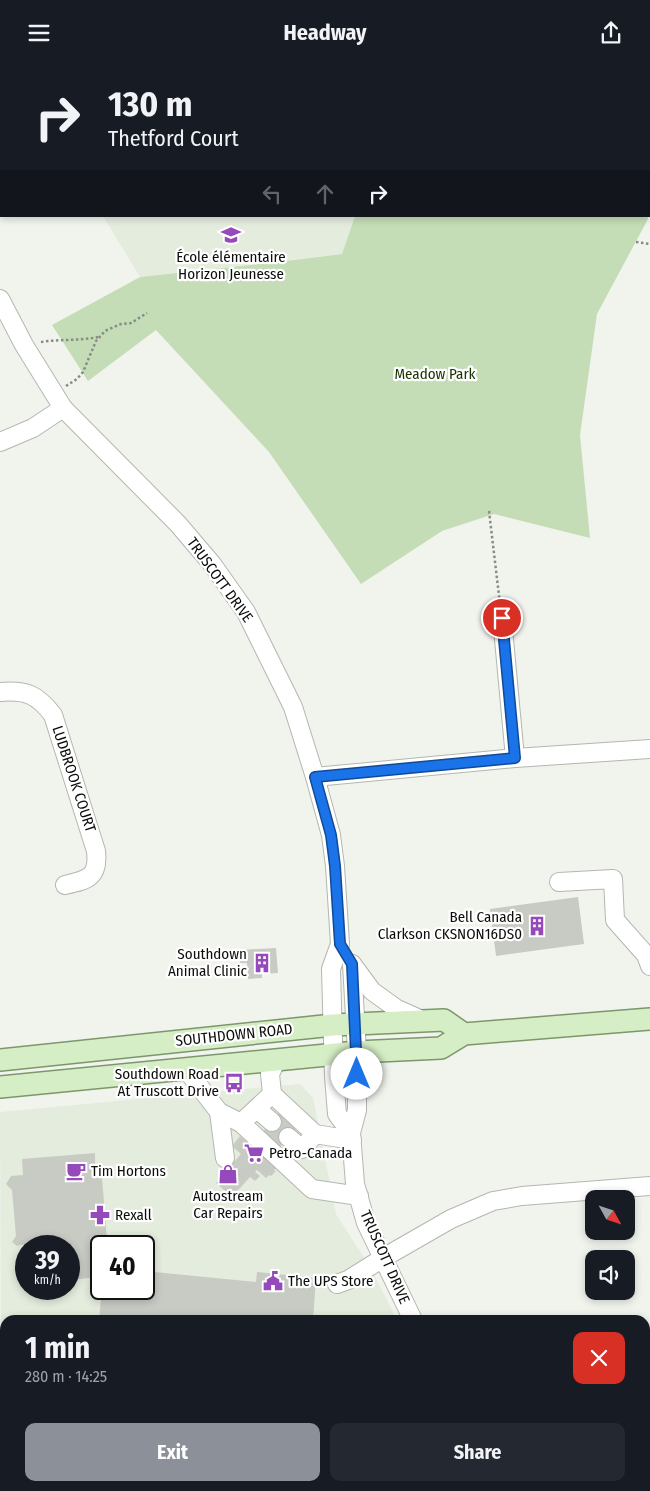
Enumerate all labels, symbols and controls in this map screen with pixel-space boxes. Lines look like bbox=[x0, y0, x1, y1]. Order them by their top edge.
icon: menu bbox=[25, 19, 53, 47]
text: Headway bbox=[284, 19, 366, 46]
icon: share bbox=[597, 19, 625, 47]
text: 130 m bbox=[108, 83, 192, 125]
icon: right bbox=[25, 85, 90, 150]
text: Thetford Court bbox=[108, 125, 239, 152]
icon: left bbox=[258, 180, 286, 208]
icon: ahead bbox=[311, 180, 339, 208]
icon: right bbox=[364, 180, 392, 208]
school or university icon: École élémentaire Horizon Jeunesse bbox=[220, 224, 242, 246]
place label: École élémentaire Horizon Jeunesse bbox=[176, 248, 286, 283]
park label: Meadow Park bbox=[394, 365, 476, 383]
street label: TRUSCOTT DRIVE bbox=[183, 534, 257, 626]
pin bbox=[481, 597, 523, 639]
icon: arrive bbox=[488, 604, 516, 632]
street label: LUDBROOK COURT bbox=[48, 724, 100, 835]
place label: Bell Canada Clarkson CKSNON16DS0 bbox=[378, 908, 522, 943]
building icon: Bell Canada Clarkson CKSNON16DS0 bbox=[526, 915, 548, 937]
place label: Southdown Animal Clinic bbox=[168, 945, 248, 980]
building icon: Southdown Animal Clinic bbox=[251, 952, 273, 974]
street label: SOUTHDOWN ROAD bbox=[175, 1020, 293, 1050]
position arrow bbox=[330, 1047, 382, 1099]
place label: Southdown Road At Truscott Drive bbox=[115, 1065, 219, 1100]
bus stop icon: Southdown Road At Truscott Drive bbox=[223, 1072, 245, 1094]
supermarket icon: Petro-Canada bbox=[243, 1142, 265, 1164]
place label: Petro-Canada bbox=[269, 1144, 352, 1162]
cafe icon: Tim Hortons bbox=[65, 1160, 87, 1182]
place label: Tim Hortons bbox=[91, 1162, 166, 1180]
shop icon: Autostream Car Repairs bbox=[217, 1163, 239, 1185]
place label: Autostream Car Repairs bbox=[193, 1187, 263, 1222]
north arrow bbox=[585, 1190, 635, 1240]
map controls bbox=[585, 1190, 635, 1300]
pharmacy icon: Rexall bbox=[89, 1204, 111, 1226]
place label: Rexall bbox=[115, 1206, 152, 1224]
street label: TRUSCOTT DRIVE bbox=[356, 1208, 414, 1306]
speed limit sign: 40 bbox=[90, 1235, 155, 1300]
text: 39 bbox=[35, 1246, 60, 1276]
button: sound bbox=[585, 1250, 635, 1300]
public building icon: The UPS Store bbox=[262, 1270, 284, 1292]
place label: The UPS Store bbox=[288, 1272, 373, 1290]
text: km/h bbox=[34, 1273, 61, 1287]
text: 1 min bbox=[25, 1330, 90, 1366]
button: close bbox=[573, 1332, 625, 1384]
text: 280 m · 14:25 bbox=[25, 1367, 107, 1386]
button: Exit bbox=[25, 1423, 320, 1481]
button: Share bbox=[330, 1423, 625, 1481]

